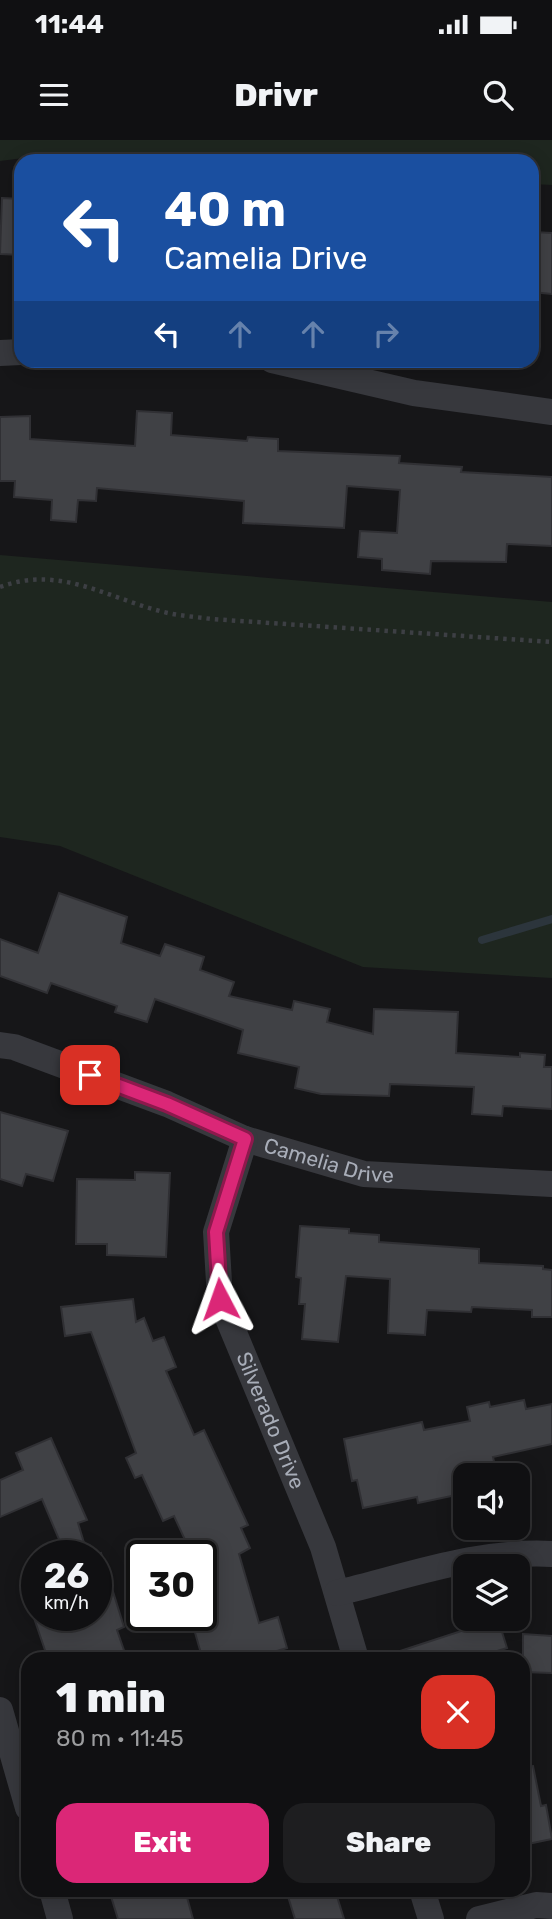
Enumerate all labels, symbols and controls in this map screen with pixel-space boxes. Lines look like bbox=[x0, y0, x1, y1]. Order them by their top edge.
text: 11:44 bbox=[35, 9, 104, 40]
icon: menu bbox=[35, 76, 73, 114]
text: Drivr bbox=[234, 76, 318, 114]
icon: search bbox=[479, 76, 517, 114]
text: 40 m bbox=[164, 180, 286, 238]
icon: left bbox=[49, 182, 140, 273]
text: Camelia Drive bbox=[164, 239, 367, 277]
icon: left bbox=[148, 315, 186, 353]
icon: ahead bbox=[221, 315, 259, 353]
icon: ahead bbox=[294, 315, 332, 353]
icon: right bbox=[367, 315, 405, 353]
pin bbox=[60, 1045, 120, 1105]
icon: arrive bbox=[71, 1056, 109, 1094]
street label: Camelia Drive bbox=[261, 1132, 394, 1188]
position arrow bbox=[183, 1262, 257, 1336]
street label: Silverado Drive bbox=[231, 1348, 310, 1492]
map controls bbox=[453, 1463, 530, 1631]
button: sound bbox=[453, 1463, 530, 1540]
speed limit sign: 30 bbox=[126, 1540, 217, 1631]
button: layers bbox=[453, 1554, 530, 1631]
text: 26 bbox=[44, 1555, 89, 1597]
text: km/h bbox=[44, 1592, 89, 1614]
text: 1 min bbox=[56, 1673, 166, 1723]
button: close bbox=[421, 1675, 495, 1749]
text: 80 m · 11:45 bbox=[56, 1724, 184, 1752]
button: Exit bbox=[56, 1803, 269, 1883]
button: Share bbox=[283, 1803, 495, 1883]

